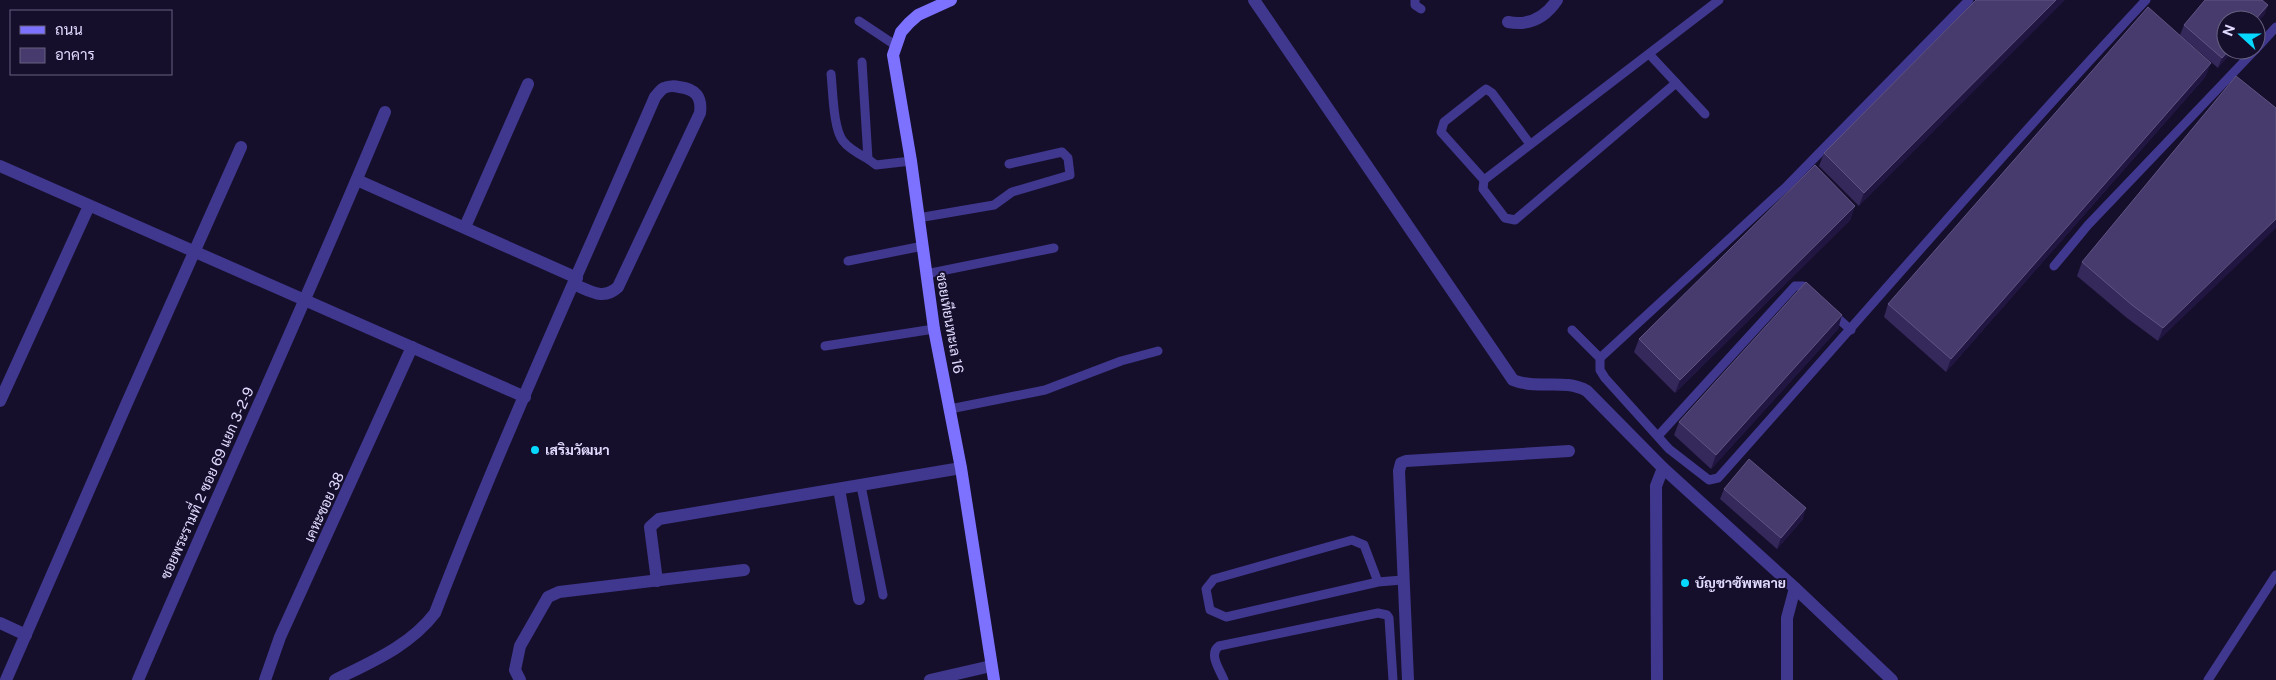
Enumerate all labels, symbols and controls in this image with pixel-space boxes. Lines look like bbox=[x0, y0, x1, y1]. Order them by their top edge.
legend bbox=[10, 10, 172, 75]
north arrow bbox=[2216, 10, 2266, 60]
text: ถนน bbox=[55, 21, 83, 38]
text: N bbox=[2219, 22, 2238, 38]
text: อาคาร bbox=[55, 46, 95, 63]
street label: ซอยเทียนทะเล 16 bbox=[933, 271, 968, 375]
street label: ซอยพระรามที่ 2 ซอย 69 แยก 3-2-9 bbox=[154, 383, 257, 582]
place label: เสริมวัฒนา bbox=[545, 442, 610, 458]
marker: เสริมวัฒนา bbox=[529, 444, 541, 456]
street label: เคหะซอย 38 bbox=[301, 470, 347, 544]
place label: บัญชาซัพพลาย bbox=[1695, 575, 1786, 592]
marker: บัญชาซัพพลาย bbox=[1679, 577, 1691, 589]

